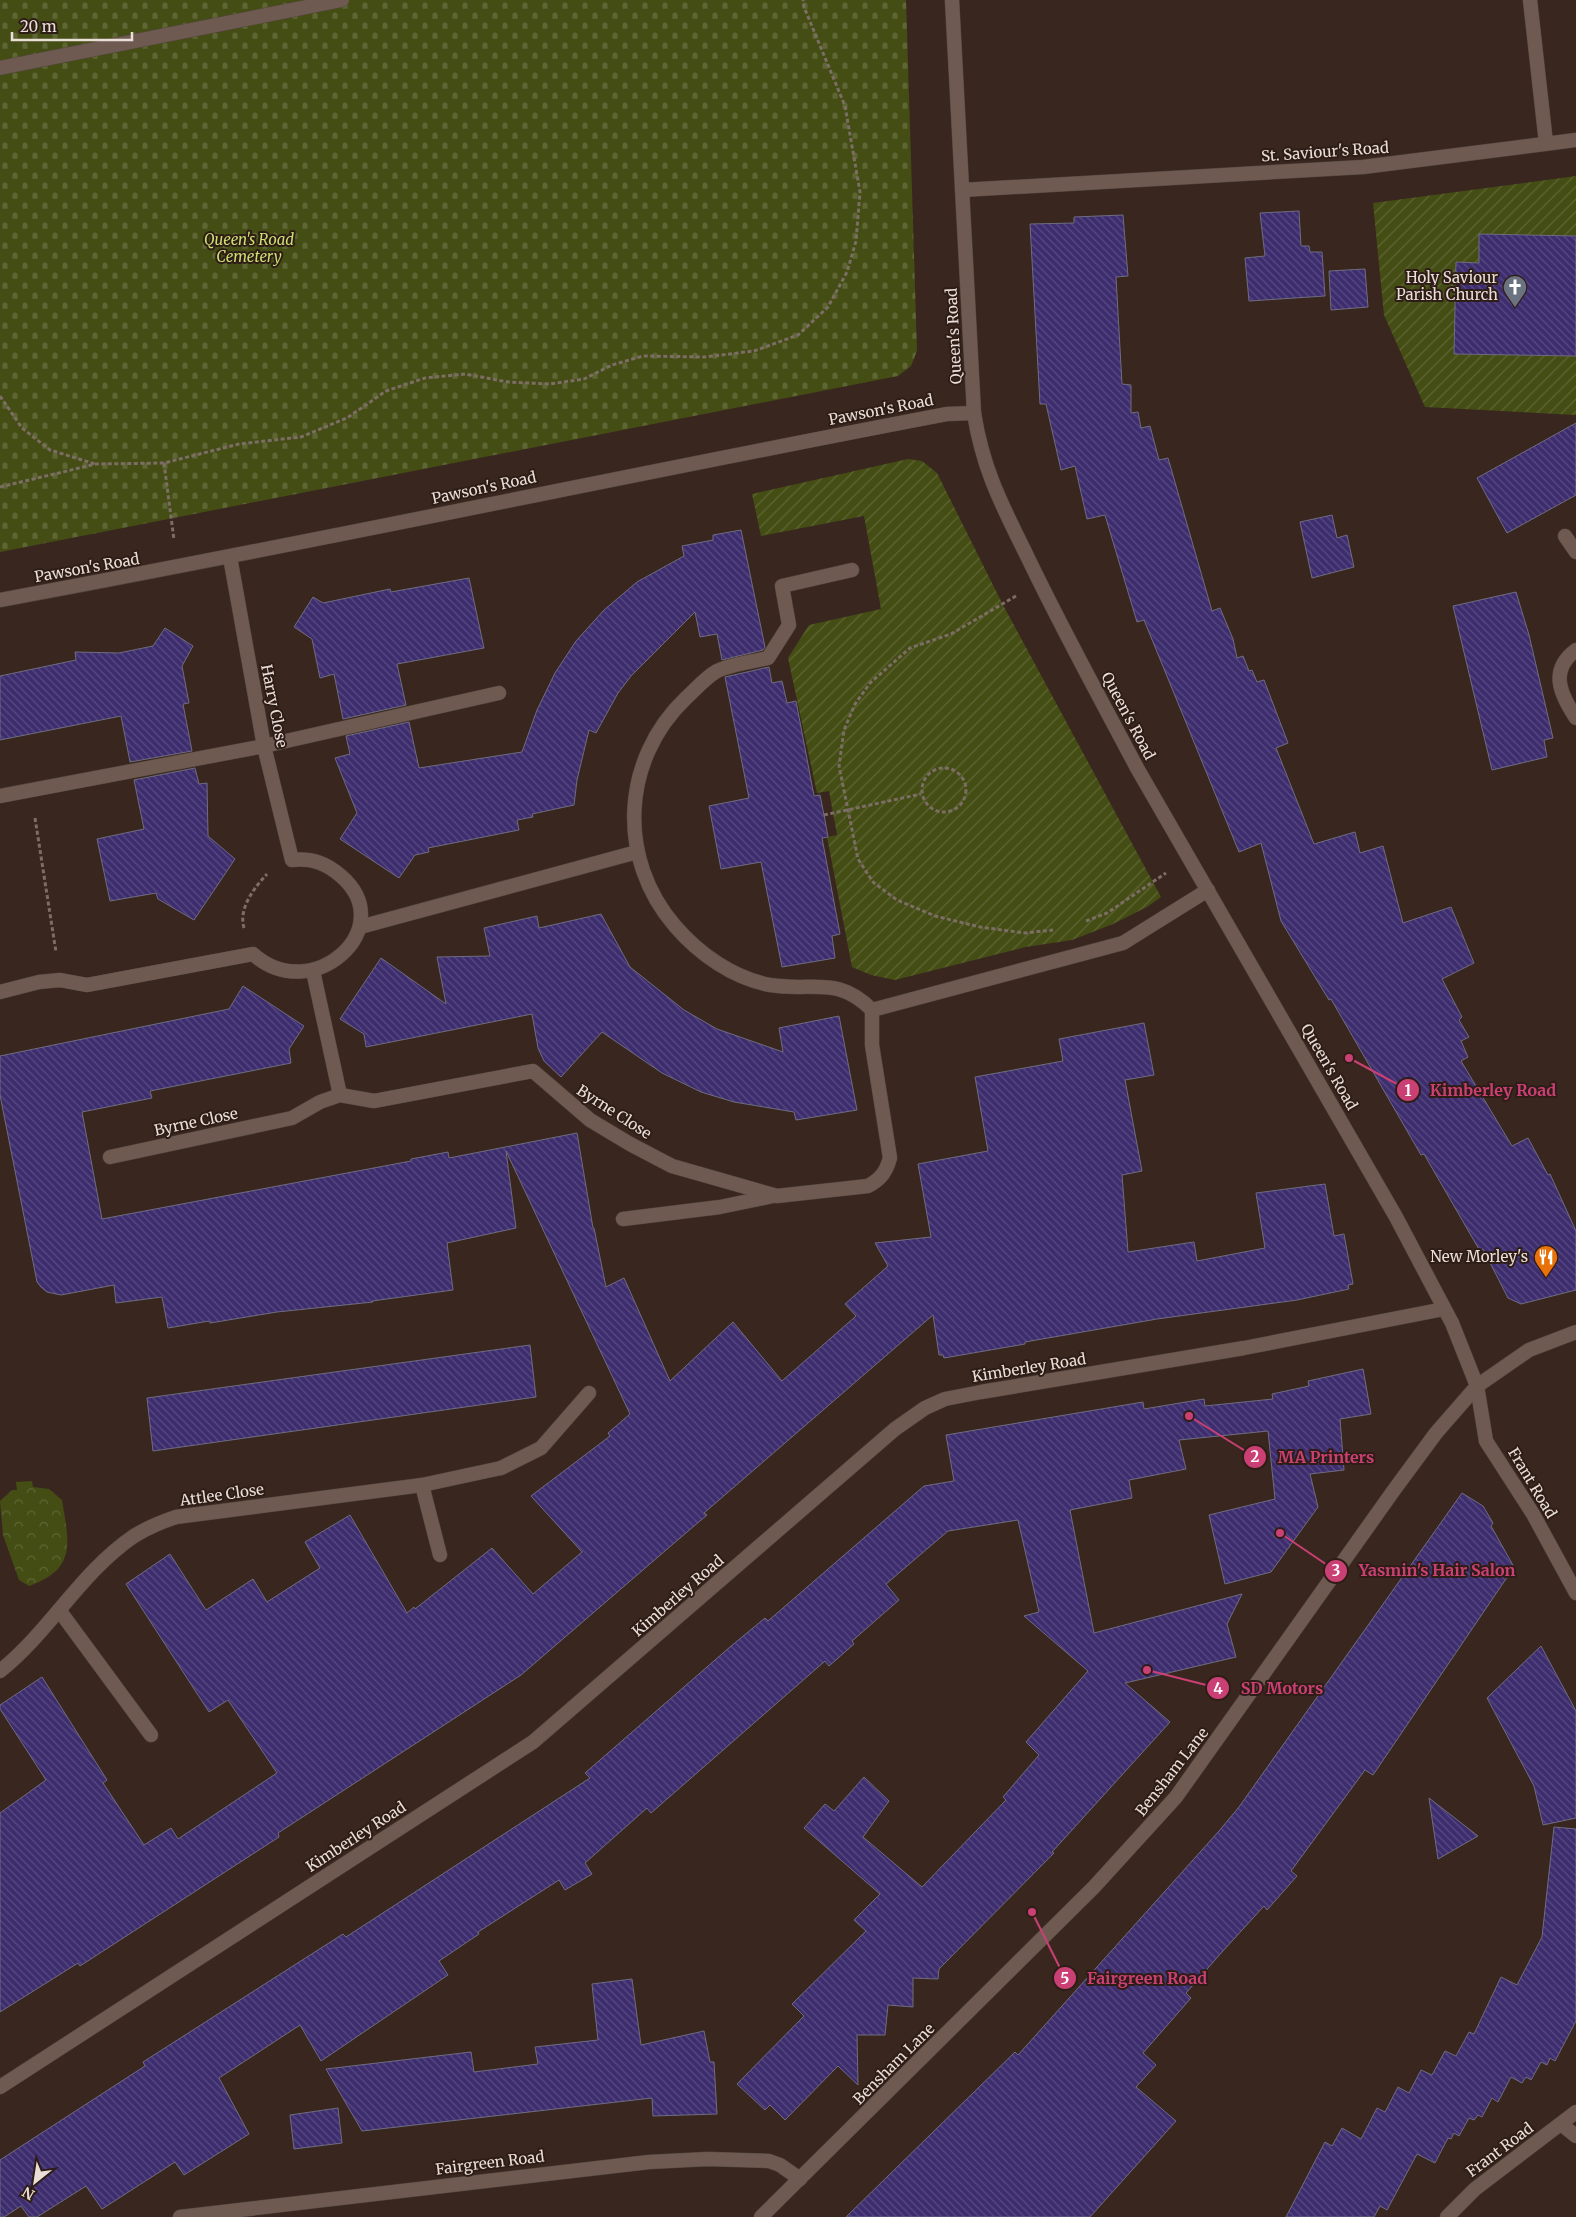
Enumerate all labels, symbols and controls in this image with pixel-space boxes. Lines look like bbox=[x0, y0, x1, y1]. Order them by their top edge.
scale bar bbox=[12, 10, 132, 42]
text: 20 m bbox=[20, 17, 57, 36]
street label: St. Saviour's Road bbox=[1260, 138, 1389, 165]
park label: Queen's Road Cemetery bbox=[204, 230, 294, 266]
place label: Holy Saviour Parish Church bbox=[1396, 268, 1498, 304]
church icon: Holy Saviour Parish Church bbox=[1502, 274, 1528, 308]
street label: Queen's Road bbox=[941, 287, 966, 385]
street label: Pawson's Road bbox=[827, 390, 935, 429]
street label: Pawson's Road bbox=[430, 467, 538, 508]
street label: Pawson's Road bbox=[33, 549, 141, 586]
street label: Harry Close bbox=[257, 663, 292, 749]
street label: Queen's Road bbox=[1097, 669, 1159, 763]
street label: Queen's Road bbox=[1297, 1020, 1362, 1113]
callout: Kimberley Road bbox=[1395, 1075, 1567, 1106]
street label: Byrne Close bbox=[573, 1080, 655, 1143]
text: Kimberley Road bbox=[1430, 1080, 1556, 1100]
text: 1 bbox=[1405, 1081, 1412, 1100]
street label: Byrne Close bbox=[152, 1103, 240, 1140]
restaurant icon: New Morley's bbox=[1533, 1244, 1559, 1278]
place label: New Morley's bbox=[1430, 1247, 1528, 1266]
street label: Kimberley Road bbox=[971, 1349, 1087, 1386]
callout: MA Printers bbox=[1242, 1441, 1384, 1472]
street label: Frant Road bbox=[1504, 1444, 1561, 1521]
text: 2 bbox=[1251, 1447, 1260, 1466]
text: MA Printers bbox=[1278, 1447, 1374, 1467]
street label: Attlee Close bbox=[178, 1479, 265, 1510]
street label: Kimberley Road bbox=[628, 1551, 727, 1641]
callout: Yasmin's Hair Salon bbox=[1324, 1555, 1526, 1586]
text: Yasmin's Hair Salon bbox=[1358, 1560, 1516, 1580]
text: 3 bbox=[1332, 1561, 1340, 1580]
callout: SD Motors bbox=[1206, 1673, 1333, 1704]
text: SD Motors bbox=[1241, 1678, 1323, 1698]
text: 4 bbox=[1213, 1679, 1223, 1698]
street label: Bensham Lane bbox=[1131, 1723, 1212, 1820]
street label: Kimberley Road bbox=[302, 1797, 409, 1876]
callout: Fairgreen Road bbox=[1052, 1963, 1217, 1994]
text: Fairgreen Road bbox=[1087, 1968, 1207, 1988]
text: 5 bbox=[1061, 1969, 1069, 1988]
street label: Bensham Lane bbox=[849, 2019, 938, 2108]
street label: Frant Road bbox=[1462, 2118, 1537, 2181]
street label: Fairgreen Road bbox=[435, 2146, 545, 2179]
north arrow bbox=[10, 2157, 60, 2207]
text: N bbox=[19, 2183, 38, 2204]

